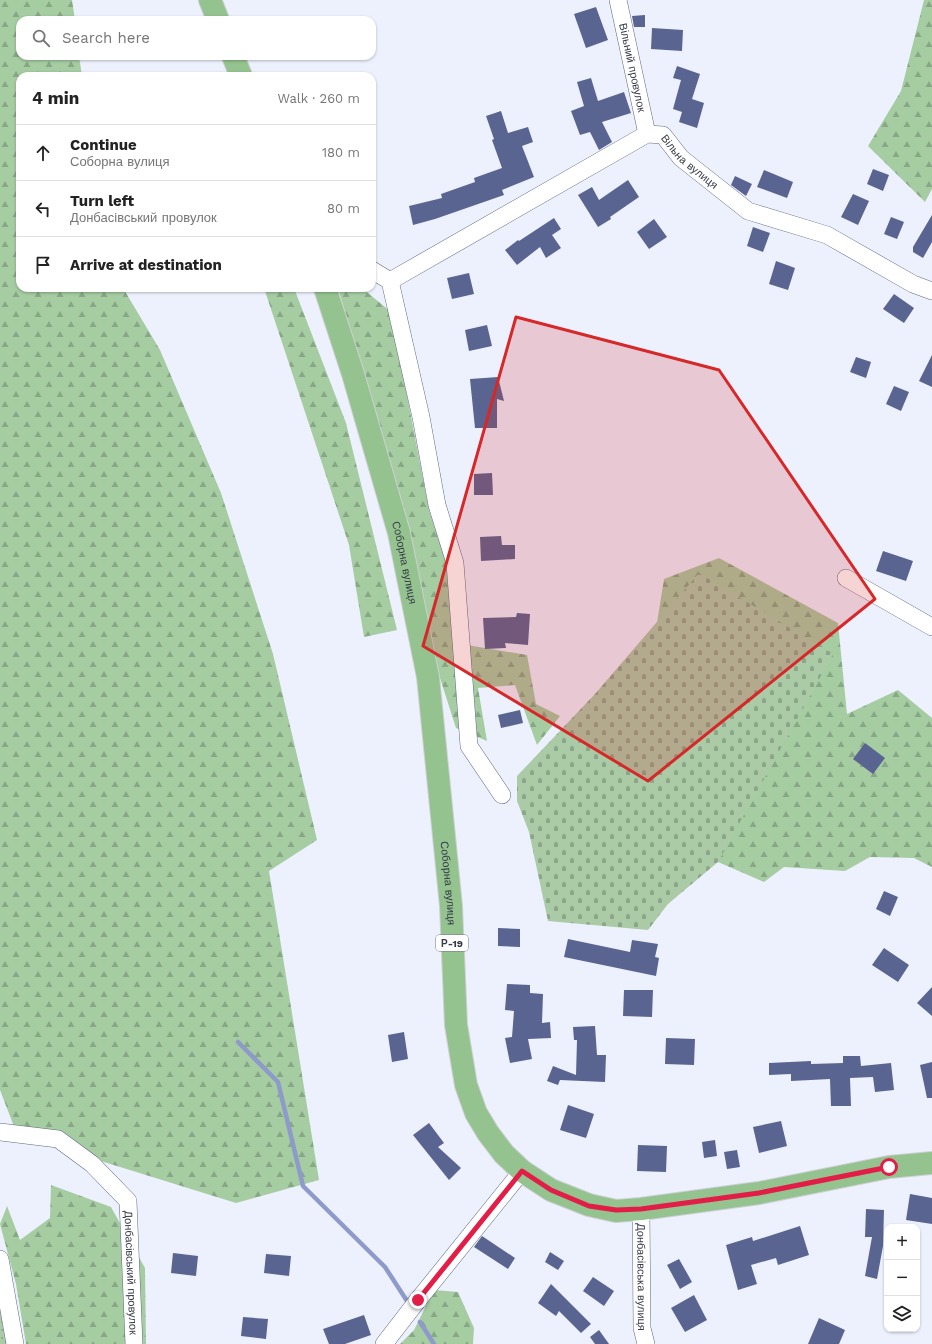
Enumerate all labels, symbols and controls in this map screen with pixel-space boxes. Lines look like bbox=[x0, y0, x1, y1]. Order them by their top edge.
search box bbox=[16, 16, 376, 60]
street label: Вільний провулок bbox=[617, 22, 649, 113]
icon: search bbox=[30, 27, 52, 49]
text: Search here bbox=[62, 29, 150, 47]
text: 4 min bbox=[32, 88, 79, 108]
text: Walk · 260 m bbox=[277, 91, 360, 106]
street label: Вільна вулиця bbox=[659, 132, 721, 191]
text: Continue bbox=[70, 136, 137, 154]
icon: ahead bbox=[32, 142, 54, 164]
text: 180 m bbox=[322, 145, 360, 160]
text: Соборна вулиця bbox=[70, 154, 170, 169]
text: Turn left bbox=[70, 192, 134, 210]
icon: left bbox=[32, 198, 54, 220]
text: 80 m bbox=[327, 201, 360, 216]
text: Донбасівський провулок bbox=[70, 210, 217, 225]
icon: arrive bbox=[32, 254, 54, 276]
text: Arrive at destination bbox=[70, 256, 222, 274]
street label: Соборна вулиця bbox=[389, 520, 420, 605]
street label: Соборна вулиця bbox=[438, 840, 458, 925]
road number: Р-19 bbox=[436, 935, 468, 951]
route start bbox=[880, 1158, 898, 1176]
street label: Донбасівський провулок bbox=[122, 1210, 140, 1335]
street label: Донбасівська вулиця bbox=[635, 1223, 649, 1331]
map controls bbox=[884, 1224, 920, 1332]
button: + bbox=[884, 1224, 920, 1260]
button: − bbox=[884, 1260, 920, 1296]
route end bbox=[409, 1291, 427, 1309]
button: layers bbox=[884, 1296, 920, 1332]

